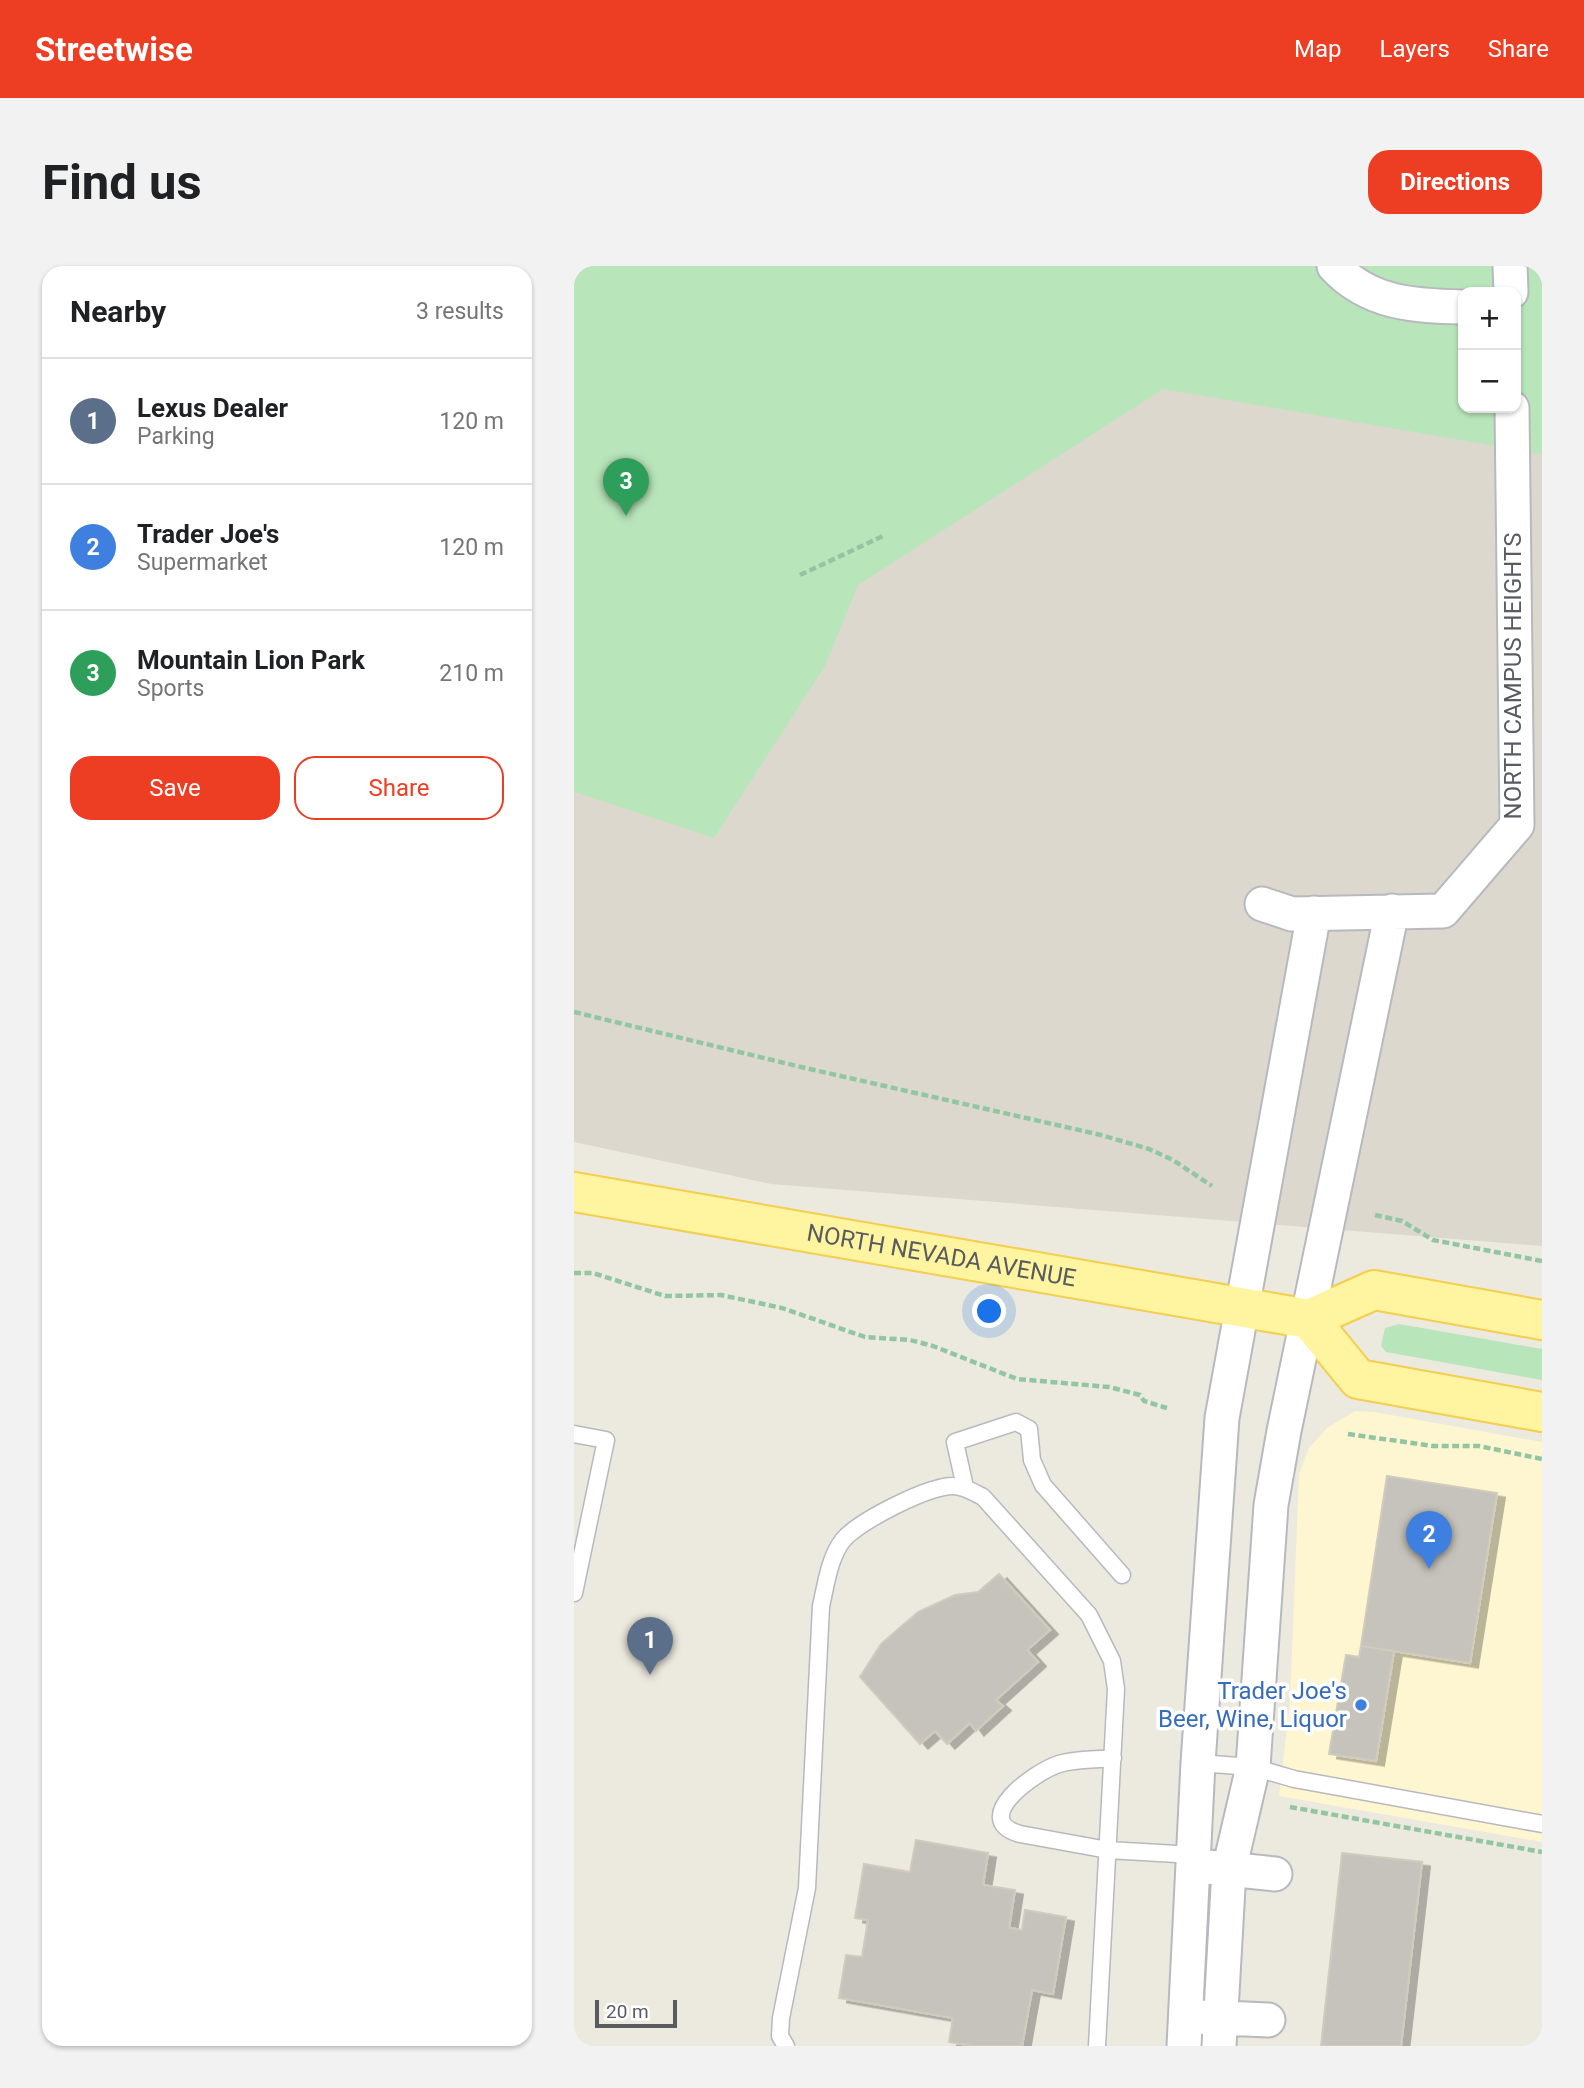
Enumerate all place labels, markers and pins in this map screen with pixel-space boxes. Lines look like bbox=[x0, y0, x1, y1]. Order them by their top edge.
pin: 3 bbox=[603, 458, 649, 516]
pin: 2 bbox=[1406, 1511, 1452, 1569]
pin: 1 bbox=[627, 1617, 673, 1675]
place label: Trader Joe's Beer, Wine, Liquor bbox=[1158, 1677, 1347, 1733]
marker: Trader Joe's Beer, Wine, Liquor bbox=[1353, 1697, 1369, 1713]

